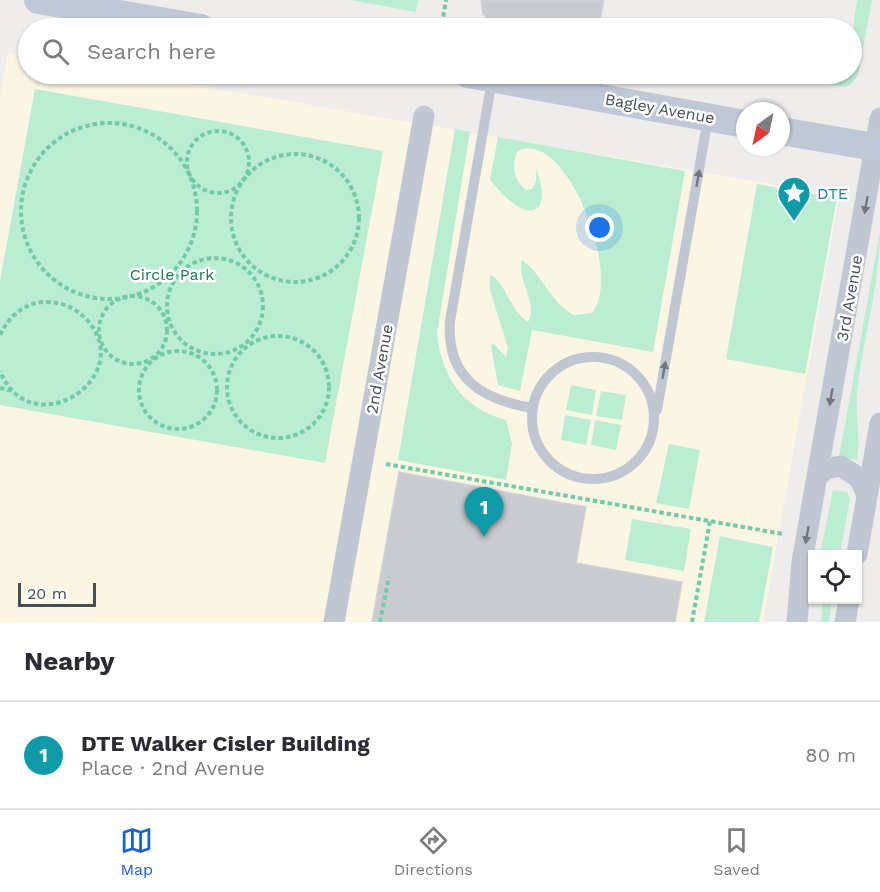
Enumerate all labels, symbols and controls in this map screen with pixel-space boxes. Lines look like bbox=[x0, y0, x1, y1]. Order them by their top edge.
search box bbox=[18, 18, 862, 84]
icon: search bbox=[39, 35, 72, 68]
text: Search here bbox=[87, 39, 216, 64]
street label: Bagley Avenue bbox=[604, 89, 716, 127]
north arrow bbox=[736, 102, 790, 156]
one-way arrow bbox=[694, 169, 703, 188]
place icon: DTE bbox=[776, 175, 812, 222]
place label: DTE bbox=[817, 184, 848, 203]
one-way arrow bbox=[861, 196, 870, 215]
your location bbox=[585, 213, 614, 242]
street label: 3rd Avenue bbox=[833, 254, 866, 343]
park label: Circle Park bbox=[130, 265, 214, 284]
street label: 2nd Avenue bbox=[362, 323, 397, 415]
one-way arrow bbox=[660, 361, 669, 380]
one-way arrow bbox=[826, 388, 835, 407]
pin: 1 bbox=[464, 488, 504, 537]
one-way arrow bbox=[802, 525, 811, 544]
map controls bbox=[808, 550, 862, 604]
button: locate bbox=[808, 550, 862, 604]
scale bar bbox=[18, 580, 96, 608]
text: 20 m bbox=[27, 584, 67, 603]
text: Nearby bbox=[24, 646, 115, 676]
text: DTE Walker Cisler Building bbox=[81, 731, 369, 756]
text: 1 bbox=[39, 743, 48, 767]
text: 80 m bbox=[805, 743, 856, 767]
text: Place · 2nd Avenue bbox=[81, 756, 265, 780]
tab: Map bbox=[120, 824, 153, 879]
tab: Directions bbox=[394, 824, 473, 879]
tab: Saved bbox=[713, 824, 760, 879]

